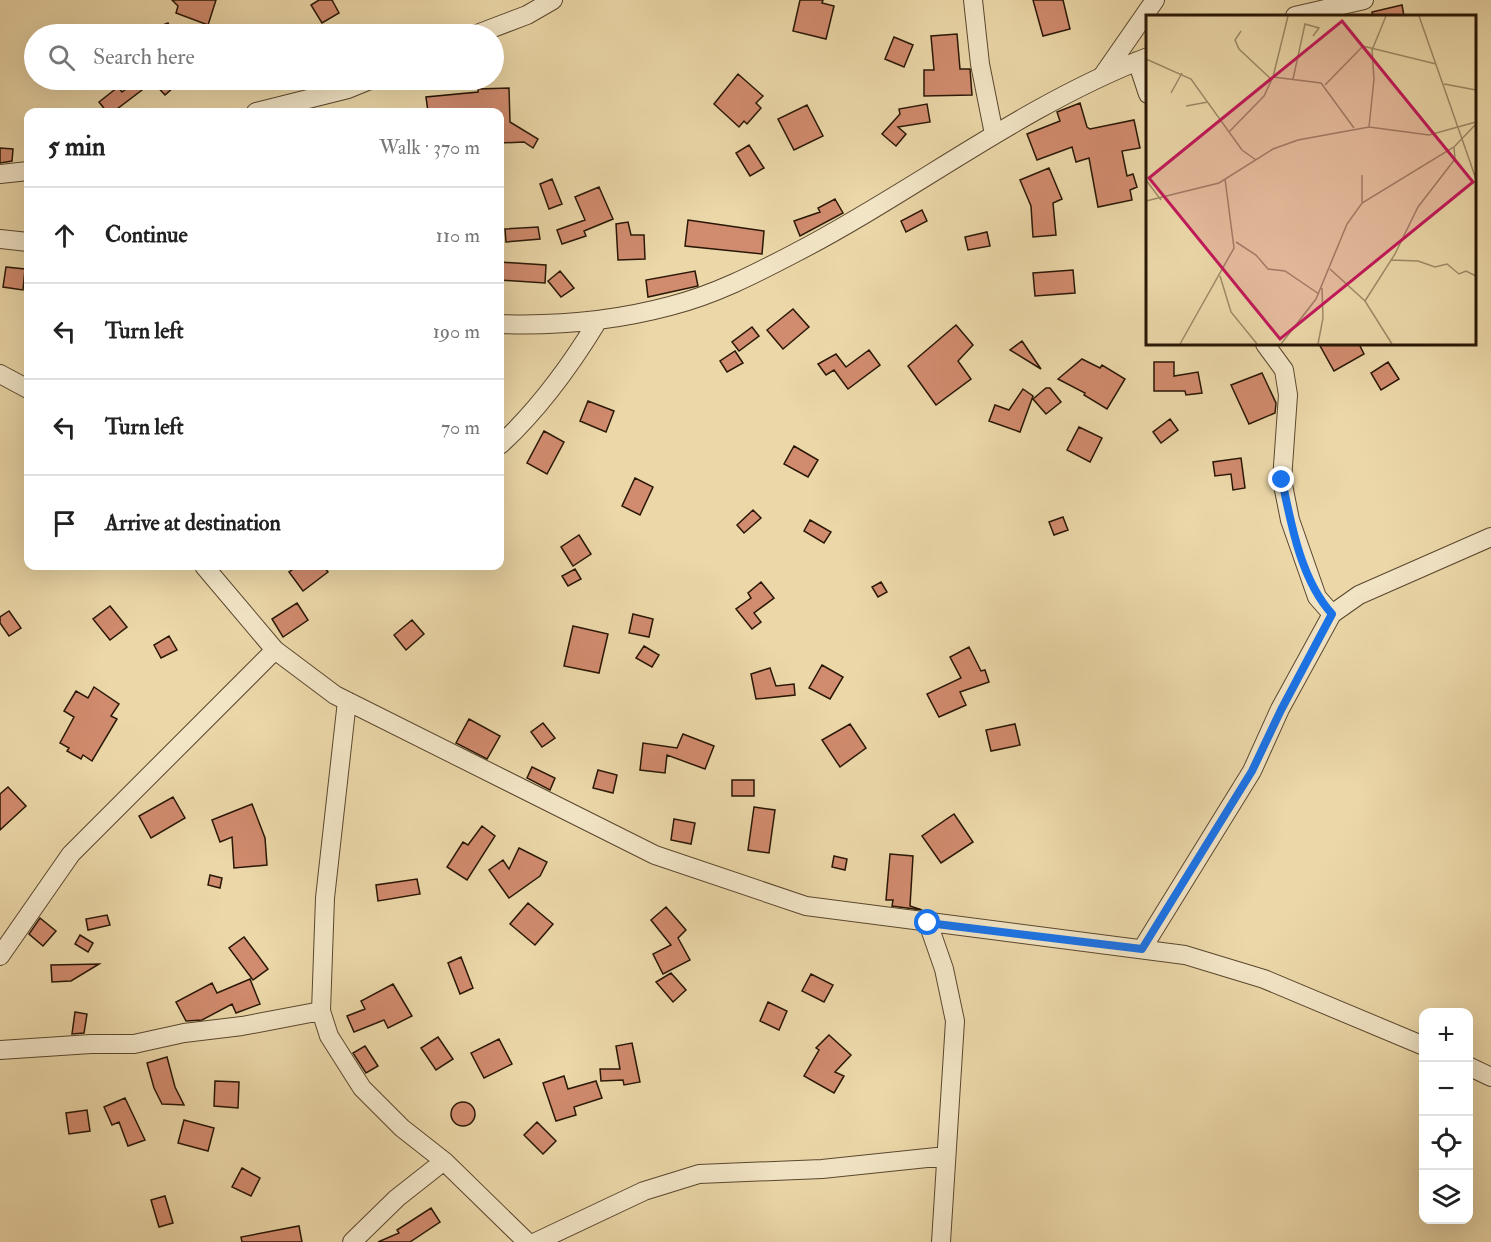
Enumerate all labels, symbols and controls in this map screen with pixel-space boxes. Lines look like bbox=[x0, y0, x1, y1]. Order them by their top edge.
inset map bbox=[1146, 15, 1476, 345]
search box bbox=[24, 24, 504, 90]
icon: search bbox=[45, 41, 78, 74]
text: Search here bbox=[93, 43, 195, 71]
text: 5 min bbox=[48, 131, 105, 163]
text: Walk · 370 m bbox=[379, 135, 480, 160]
icon: ahead bbox=[48, 219, 81, 252]
text: Continue bbox=[105, 221, 188, 249]
text: 110 m bbox=[436, 223, 480, 248]
icon: left bbox=[48, 315, 81, 348]
text: Turn left bbox=[105, 317, 184, 345]
text: 190 m bbox=[433, 319, 480, 344]
icon: left bbox=[48, 411, 81, 444]
text: Turn left bbox=[105, 413, 184, 441]
text: 70 m bbox=[441, 415, 480, 440]
route end bbox=[1268, 466, 1294, 492]
icon: arrive bbox=[48, 507, 81, 540]
text: Arrive at destination bbox=[105, 509, 281, 537]
route start bbox=[914, 909, 940, 935]
map controls bbox=[1419, 1008, 1473, 1224]
button: + bbox=[1419, 1008, 1473, 1062]
button: − bbox=[1419, 1062, 1473, 1116]
button: locate bbox=[1419, 1116, 1473, 1170]
button: layers bbox=[1419, 1170, 1473, 1224]

